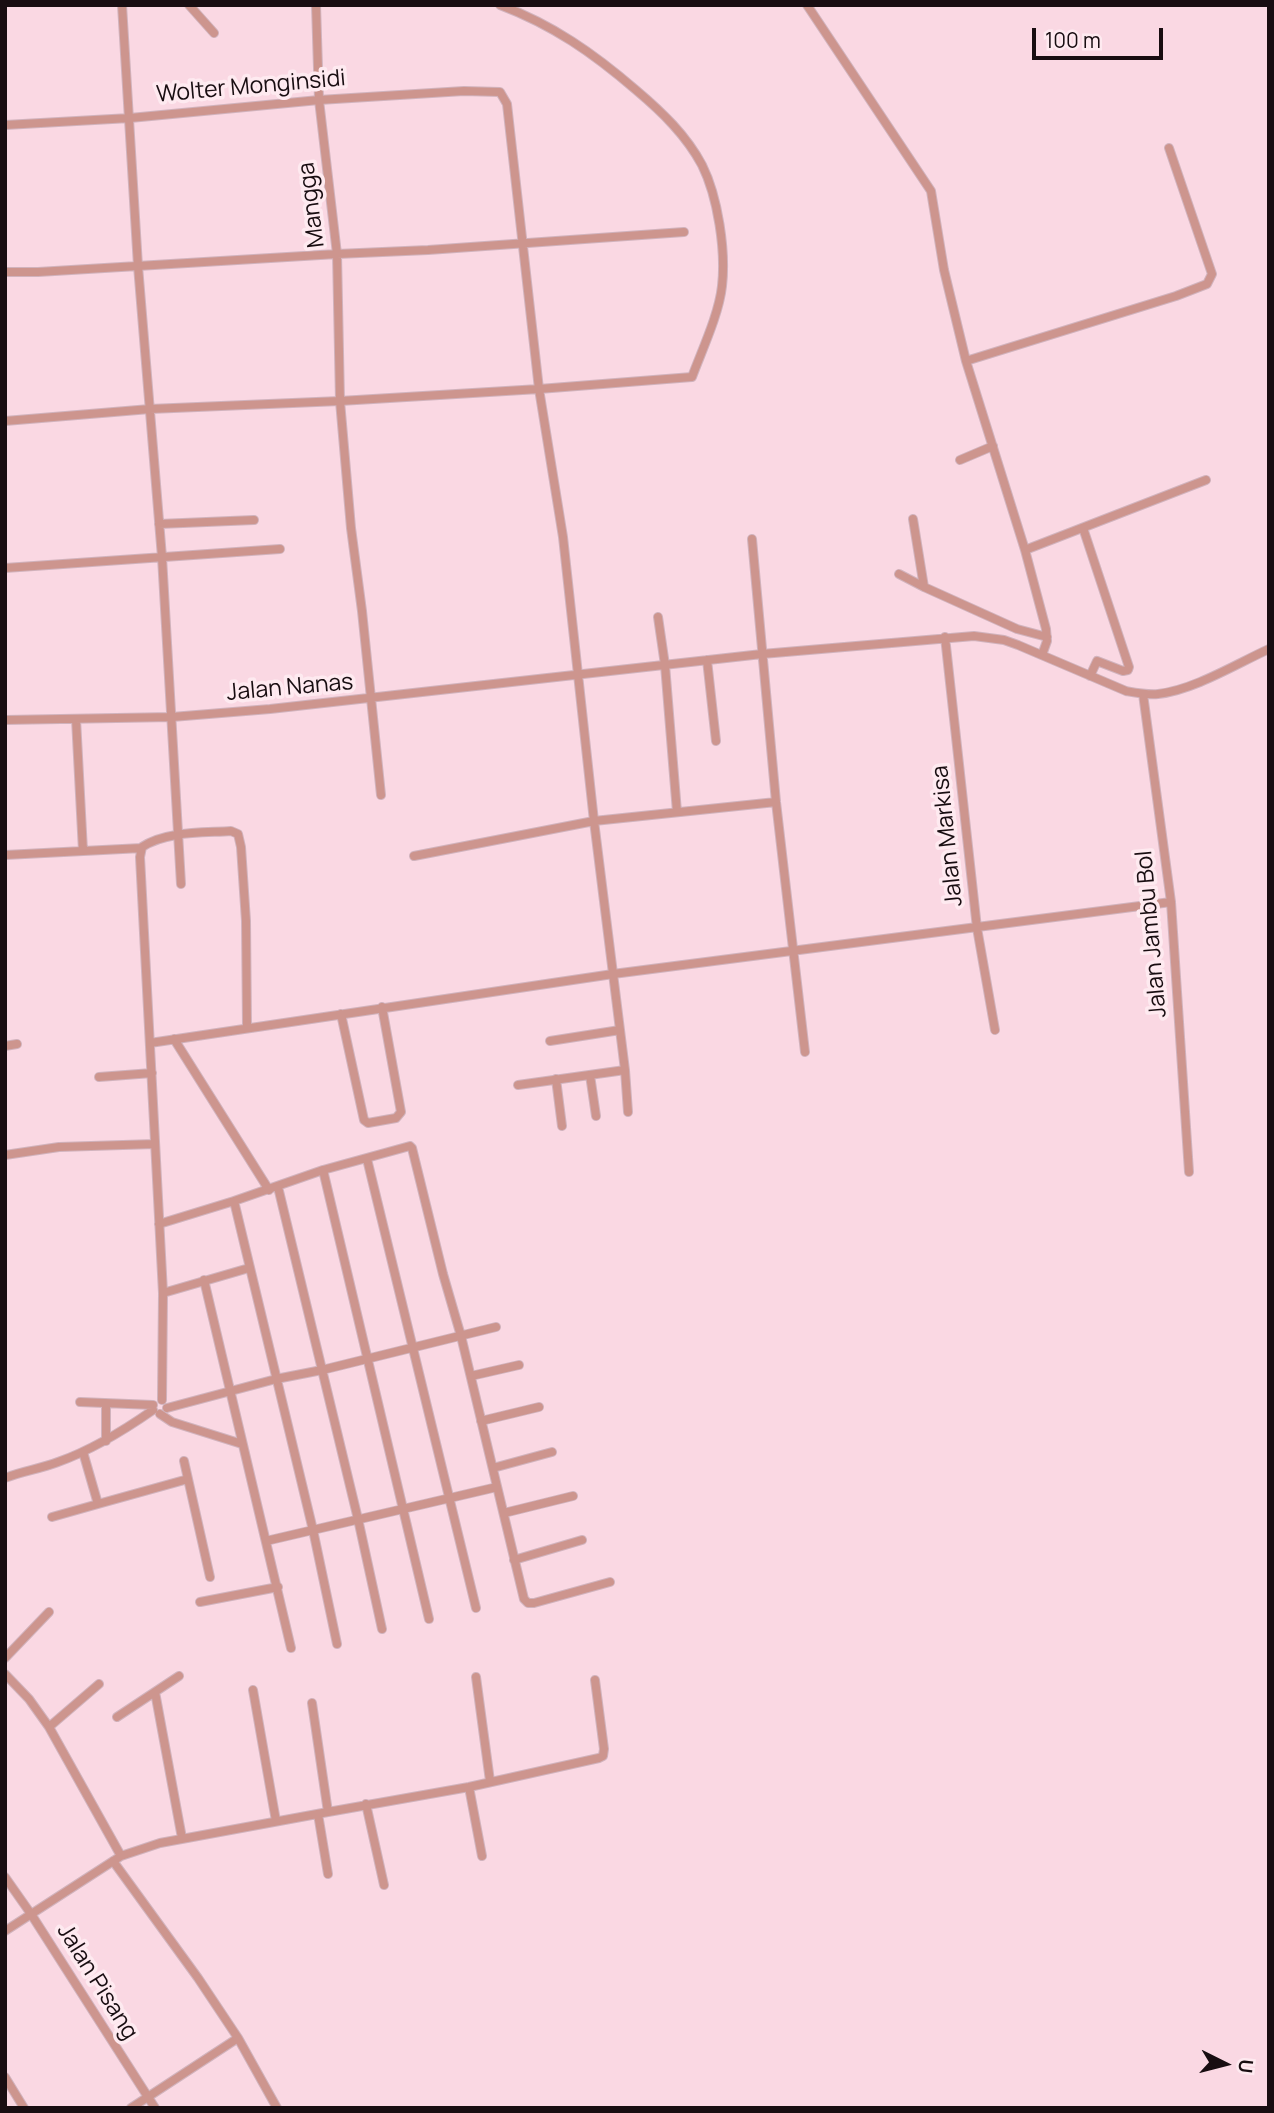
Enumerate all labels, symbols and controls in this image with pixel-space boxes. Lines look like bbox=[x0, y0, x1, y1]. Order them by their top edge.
scale bar bbox=[1036, 14, 1167, 58]
text: 100 m bbox=[1045, 26, 1101, 54]
street label: Wolter Monginsidi bbox=[155, 65, 347, 109]
street label: Mangga bbox=[293, 161, 331, 249]
street label: Jalan Nanas bbox=[226, 669, 354, 707]
street label: Jalan Markisa bbox=[927, 764, 969, 908]
street label: Jalan Jambu Bol bbox=[1131, 849, 1173, 1019]
street label: Jalan Pisang bbox=[51, 1919, 143, 2045]
north arrow bbox=[1190, 2029, 1260, 2099]
text: U bbox=[1232, 2058, 1260, 2074]

